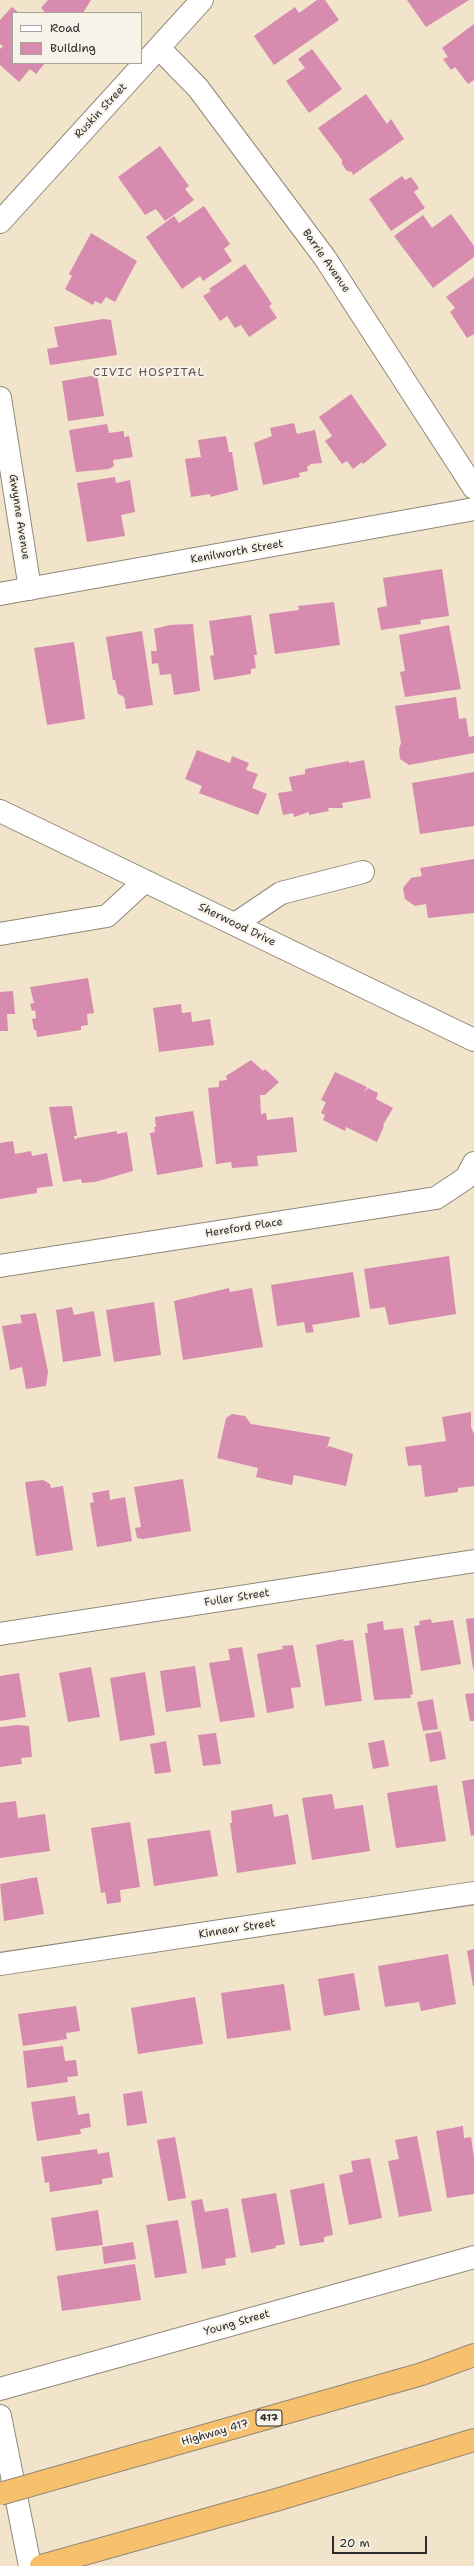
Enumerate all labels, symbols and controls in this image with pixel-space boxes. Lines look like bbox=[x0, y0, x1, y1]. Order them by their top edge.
legend bbox=[12, 12, 142, 64]
text: Road bbox=[50, 20, 80, 36]
text: Building bbox=[50, 40, 96, 56]
street label: Ruskin Street bbox=[72, 81, 130, 141]
street label: Barrie Avenue bbox=[299, 227, 353, 295]
district label: CIVIC HOSPITAL bbox=[93, 366, 205, 380]
street label: Gwynne Avenue bbox=[6, 473, 32, 561]
street label: Kenilworth Street bbox=[190, 537, 284, 567]
street label: Sherwood Drive bbox=[196, 901, 278, 949]
street label: Hereford Place bbox=[204, 1215, 284, 1241]
street label: Fuller Street bbox=[203, 1586, 271, 1610]
street label: Kinnear Street bbox=[198, 1916, 276, 1942]
street label: Young Street bbox=[203, 2307, 271, 2339]
road number: 417 bbox=[256, 2410, 282, 2426]
street label: Highway 417 bbox=[180, 2417, 250, 2449]
scale bar bbox=[334, 2528, 429, 2554]
text: 20 m bbox=[339, 2535, 370, 2551]

